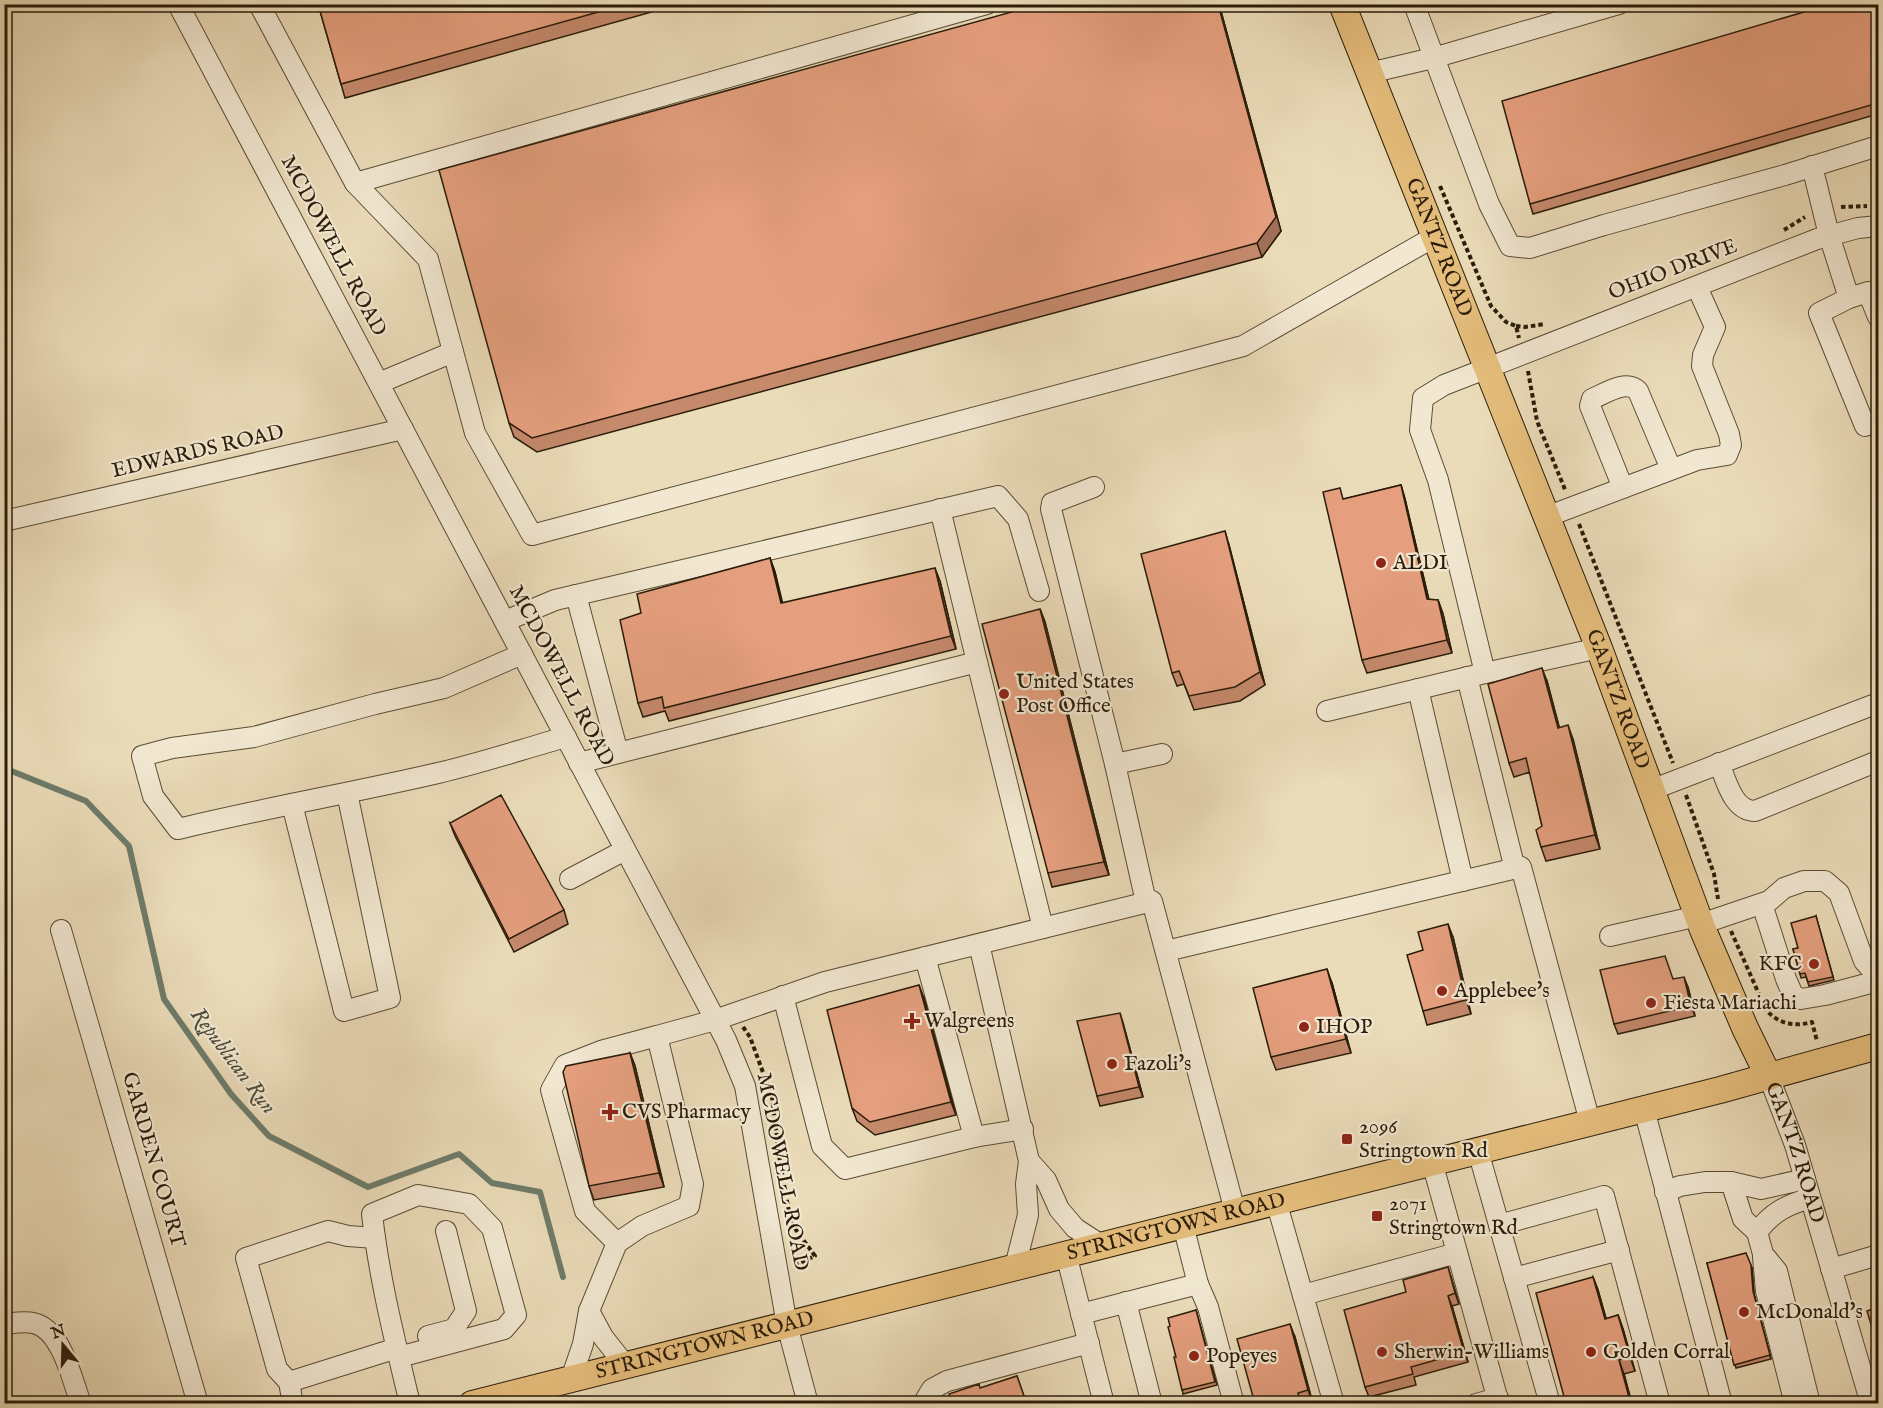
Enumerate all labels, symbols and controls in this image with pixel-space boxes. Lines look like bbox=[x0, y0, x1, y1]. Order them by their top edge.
street label: MCDOWELL ROAD bbox=[274, 151, 392, 341]
street label: GANTZ ROAD bbox=[1399, 174, 1479, 321]
street label: OHIO DRIVE bbox=[1605, 233, 1741, 307]
street label: EDWARDS ROAD bbox=[109, 419, 287, 485]
place label: ALDI bbox=[1392, 550, 1448, 577]
marker: ALDI bbox=[1374, 556, 1388, 570]
street label: MCDOWELL ROAD bbox=[502, 581, 620, 771]
street label: GANTZ ROAD bbox=[1579, 625, 1656, 773]
place label: United States Post Office bbox=[1016, 669, 1134, 720]
marker: United States Post Office bbox=[997, 687, 1011, 701]
place label: KFC bbox=[1758, 951, 1802, 978]
marker: KFC bbox=[1807, 957, 1821, 971]
place label: Applebee's bbox=[1453, 978, 1550, 1005]
marker: Applebee's bbox=[1435, 984, 1449, 998]
place label: Fiesta Mariachi bbox=[1663, 990, 1797, 1017]
marker: Fiesta Mariachi bbox=[1644, 996, 1658, 1010]
water label: Republican Run bbox=[184, 1002, 282, 1120]
place label: Walgreens bbox=[924, 1008, 1015, 1035]
marker: Walgreens bbox=[905, 1014, 919, 1028]
place label: IHOP bbox=[1316, 1014, 1372, 1041]
marker: IHOP bbox=[1297, 1020, 1311, 1034]
place label: Fazoli's bbox=[1124, 1051, 1191, 1078]
marker: Fazoli's bbox=[1105, 1057, 1119, 1071]
street label: GARDEN COURT bbox=[115, 1069, 191, 1252]
street label: MCDOWELL ROAD bbox=[750, 1071, 814, 1273]
street label: GANTZ ROAD bbox=[1759, 1078, 1831, 1226]
place label: CVS Pharmacy bbox=[622, 1099, 752, 1126]
marker: CVS Pharmacy bbox=[603, 1105, 617, 1119]
place label: 2096 Stringtown Rd bbox=[1359, 1114, 1489, 1165]
marker: 2096 Stringtown Rd bbox=[1340, 1132, 1354, 1146]
street label: STRINGTOWN ROAD bbox=[1064, 1186, 1288, 1267]
place label: 2071 Stringtown Rd bbox=[1389, 1191, 1519, 1242]
marker: 2071 Stringtown Rd bbox=[1370, 1209, 1384, 1223]
place label: McDonald's bbox=[1756, 1299, 1863, 1326]
street label: STRINGTOWN ROAD bbox=[593, 1305, 817, 1386]
marker: McDonald's bbox=[1737, 1305, 1751, 1319]
north arrow bbox=[33, 1315, 93, 1375]
text: N bbox=[48, 1321, 69, 1345]
place label: Sherwin-Williams bbox=[1394, 1339, 1549, 1366]
place label: Golden Corral bbox=[1603, 1339, 1730, 1366]
place label: Popeyes bbox=[1206, 1343, 1277, 1370]
marker: Sherwin-Williams bbox=[1375, 1345, 1389, 1359]
marker: Golden Corral bbox=[1584, 1345, 1598, 1359]
marker: Popeyes bbox=[1187, 1349, 1201, 1363]

